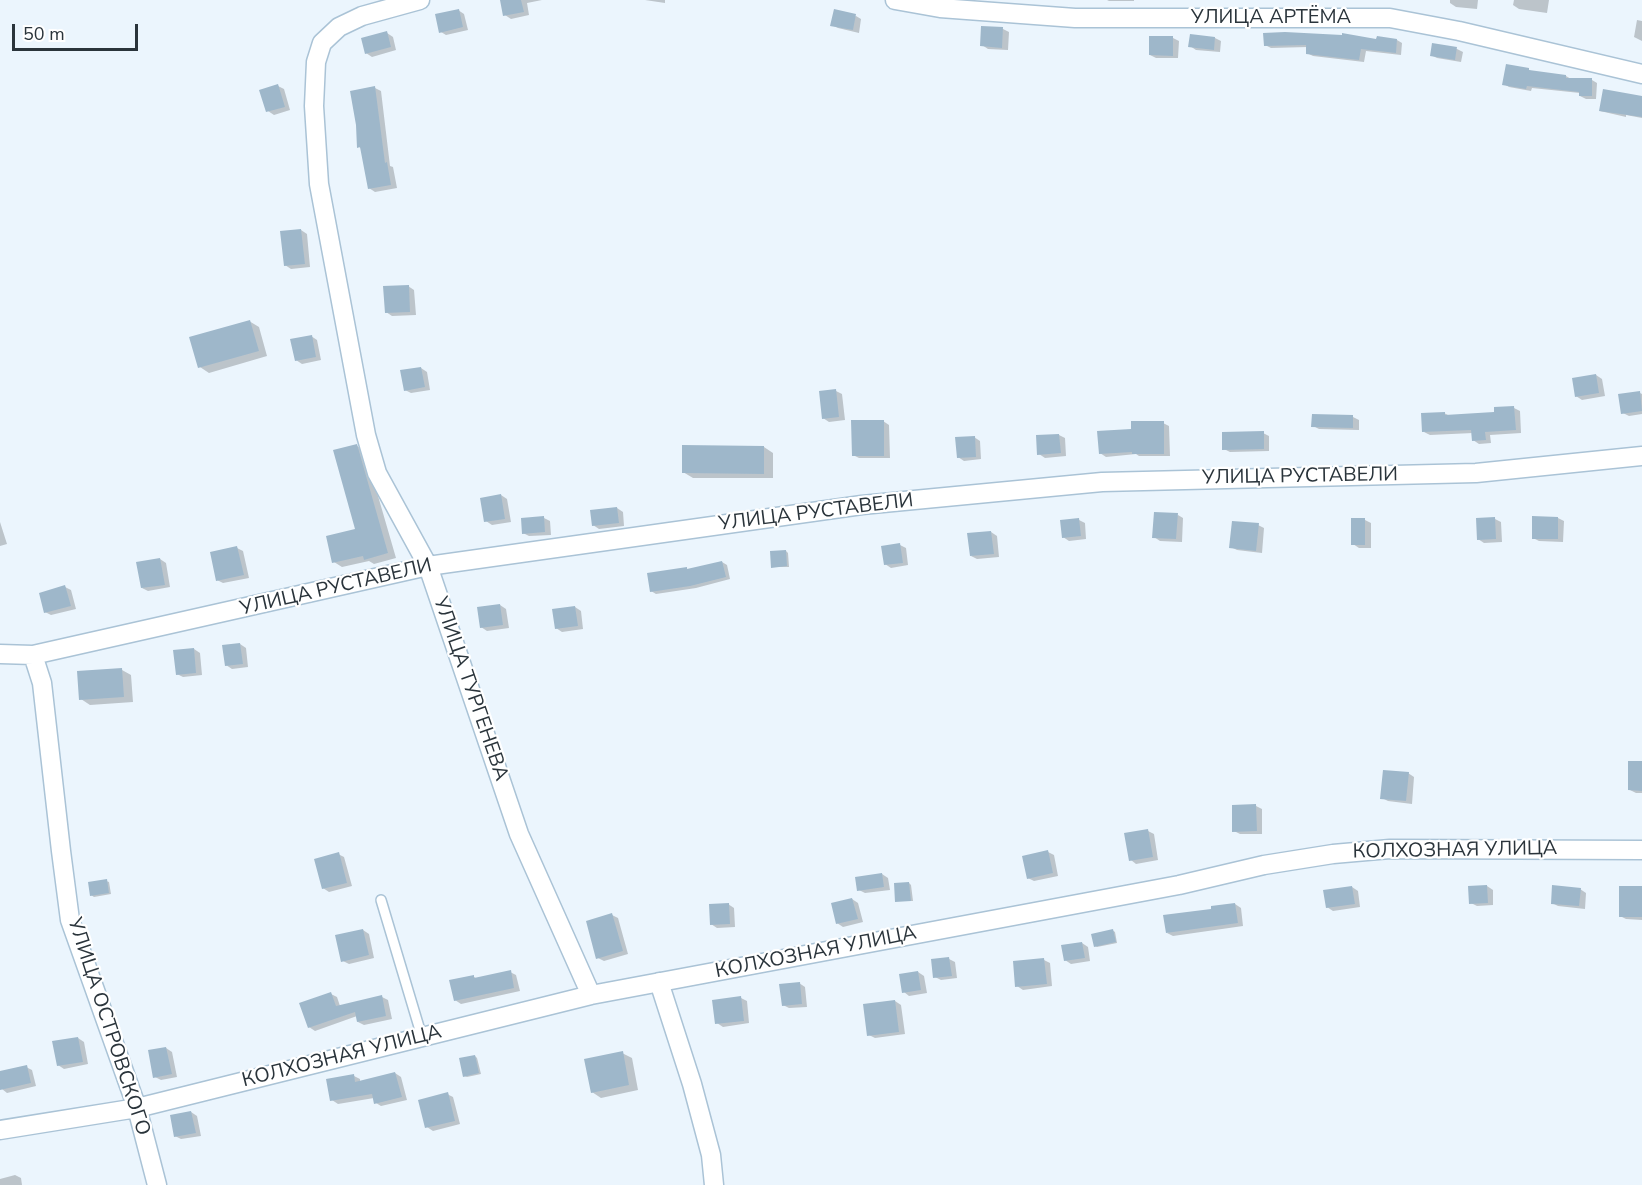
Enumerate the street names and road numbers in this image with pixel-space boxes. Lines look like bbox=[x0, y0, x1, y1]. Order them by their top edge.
street label: УЛИЦА АРТЁМА bbox=[1191, 6, 1351, 30]
street label: УЛИЦА РУСТАВЕЛИ bbox=[1202, 463, 1398, 491]
street label: УЛИЦА РУСТАВЕЛИ bbox=[717, 489, 915, 537]
street label: УЛИЦА РУСТАВЕЛИ bbox=[238, 554, 434, 622]
street label: УЛИЦА ТУРГЕНЕВА bbox=[427, 594, 513, 784]
street label: КОЛХОЗНАЯ УЛИЦА bbox=[1352, 837, 1558, 865]
street label: УЛИЦА ОСТРОВСКОГО bbox=[61, 915, 155, 1139]
street label: КОЛХОЗНАЯ УЛИЦА bbox=[713, 922, 919, 984]
street label: КОЛХОЗНАЯ УЛИЦА bbox=[240, 1021, 444, 1093]

